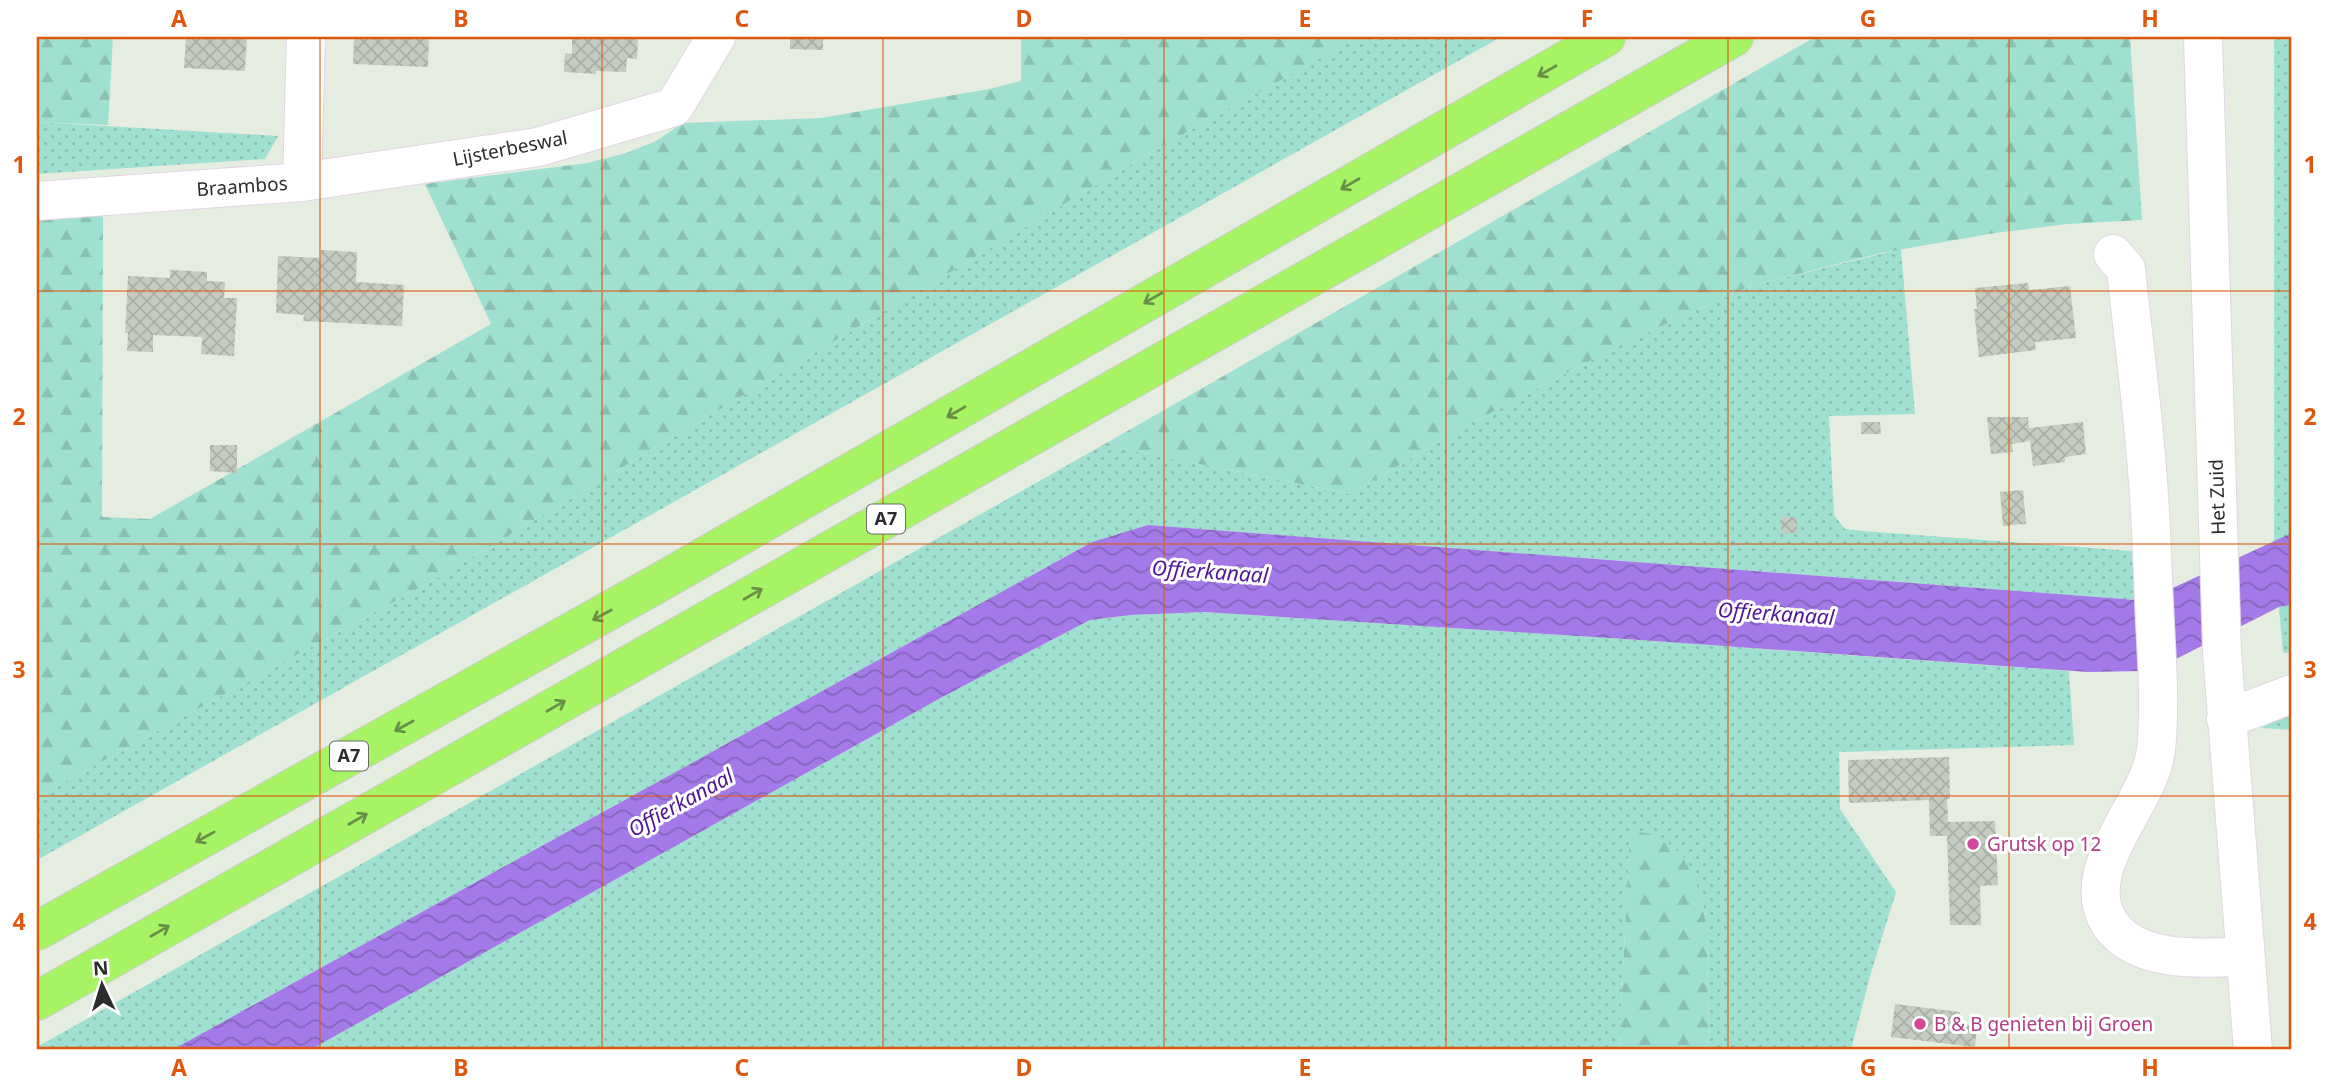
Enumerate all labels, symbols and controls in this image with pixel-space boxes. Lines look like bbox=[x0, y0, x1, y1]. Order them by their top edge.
text: A bbox=[171, 2, 187, 34]
text: B bbox=[453, 2, 469, 34]
text: C bbox=[735, 2, 750, 34]
text: D bbox=[1016, 2, 1032, 34]
text: E bbox=[1299, 2, 1311, 34]
text: F bbox=[1581, 2, 1593, 34]
text: G bbox=[1860, 2, 1876, 34]
text: H bbox=[2141, 2, 2159, 34]
one-way arrow bbox=[1537, 65, 1558, 78]
street label: Lijsterbeswal bbox=[450, 124, 570, 172]
text: 1 bbox=[12, 148, 26, 180]
text: 1 bbox=[2303, 148, 2317, 180]
street label: Braambos bbox=[196, 170, 288, 202]
one-way arrow bbox=[1340, 178, 1360, 192]
one-way arrow bbox=[1143, 291, 1163, 305]
text: 2 bbox=[12, 400, 26, 432]
text: 2 bbox=[2303, 400, 2317, 432]
one-way arrow bbox=[946, 405, 966, 419]
street label: Het Zuid bbox=[2203, 459, 2231, 535]
road number: A7 bbox=[867, 504, 905, 534]
water label: Offierkanaal bbox=[1151, 553, 1270, 589]
one-way arrow bbox=[743, 587, 763, 601]
water label: Offierkanaal bbox=[1717, 595, 1836, 631]
one-way arrow bbox=[592, 609, 613, 622]
text: 3 bbox=[12, 653, 26, 685]
text: 3 bbox=[2303, 653, 2317, 685]
one-way arrow bbox=[545, 699, 565, 713]
one-way arrow bbox=[394, 719, 414, 733]
road number: A7 bbox=[330, 742, 368, 770]
water label: Offierkanaal bbox=[623, 761, 739, 843]
one-way arrow bbox=[347, 812, 367, 826]
one-way arrow bbox=[195, 831, 216, 844]
place label: Grutsk op 12 bbox=[1987, 831, 2101, 857]
marker: Grutsk op 12 bbox=[1965, 836, 1981, 852]
text: 4 bbox=[12, 905, 26, 937]
text: 4 bbox=[2303, 905, 2317, 937]
one-way arrow bbox=[149, 924, 170, 937]
north arrow bbox=[66, 950, 136, 1020]
text: N bbox=[92, 955, 109, 982]
place label: B & B genieten bij Groen bbox=[1934, 1011, 2153, 1037]
marker: B & B genieten bij Groen bbox=[1912, 1016, 1928, 1032]
text: A bbox=[171, 1051, 187, 1083]
text: B bbox=[453, 1051, 469, 1083]
text: C bbox=[735, 1051, 750, 1083]
text: D bbox=[1016, 1051, 1032, 1083]
text: E bbox=[1299, 1051, 1311, 1083]
text: F bbox=[1581, 1051, 1593, 1083]
text: G bbox=[1860, 1051, 1876, 1083]
text: H bbox=[2141, 1051, 2159, 1083]

